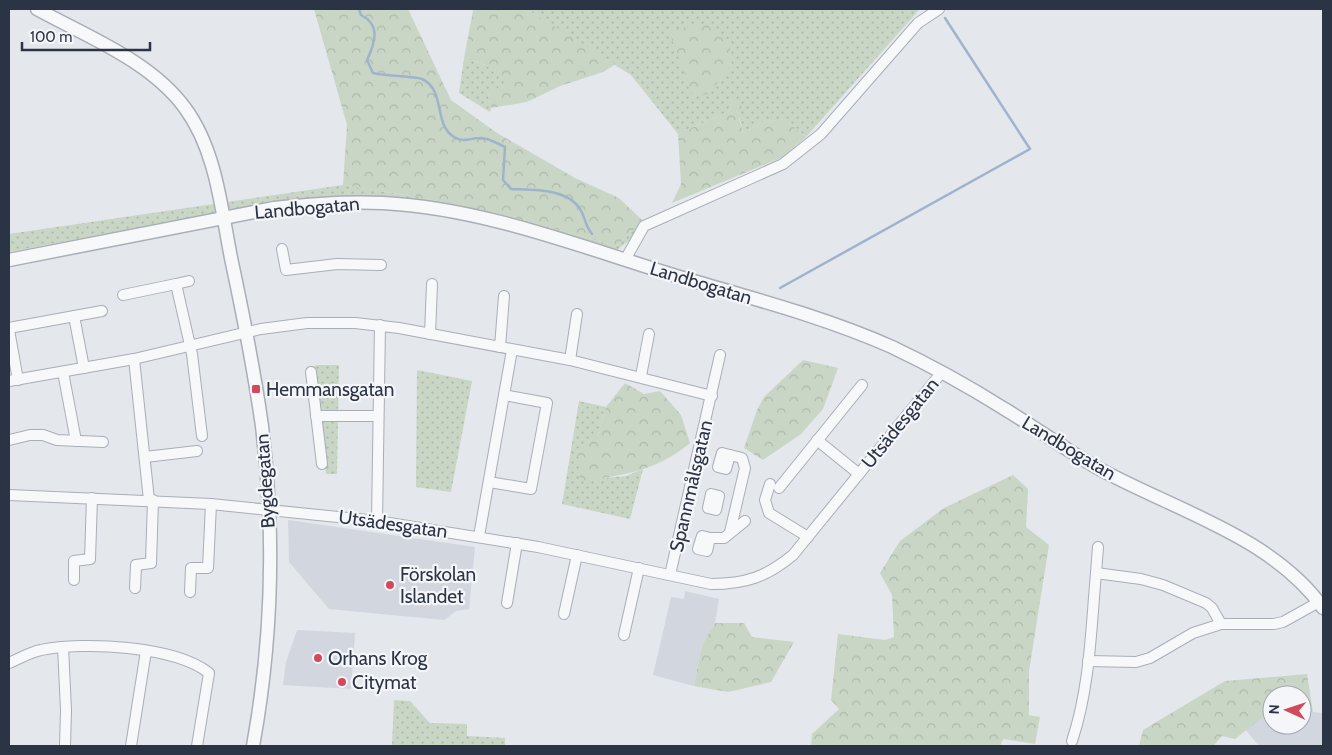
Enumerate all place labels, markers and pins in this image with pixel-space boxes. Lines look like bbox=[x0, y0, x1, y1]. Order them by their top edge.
place label: Hemmansgatan bbox=[266, 378, 394, 401]
marker: Hemmansgatan bbox=[250, 383, 262, 395]
place label: Förskolan Islandet bbox=[400, 563, 476, 608]
marker: Förskolan Islandet bbox=[384, 579, 396, 591]
place label: Orhans Krog bbox=[328, 647, 428, 670]
marker: Orhans Krog bbox=[312, 652, 324, 664]
place label: Citymat bbox=[352, 671, 417, 694]
marker: Citymat bbox=[336, 676, 348, 688]

